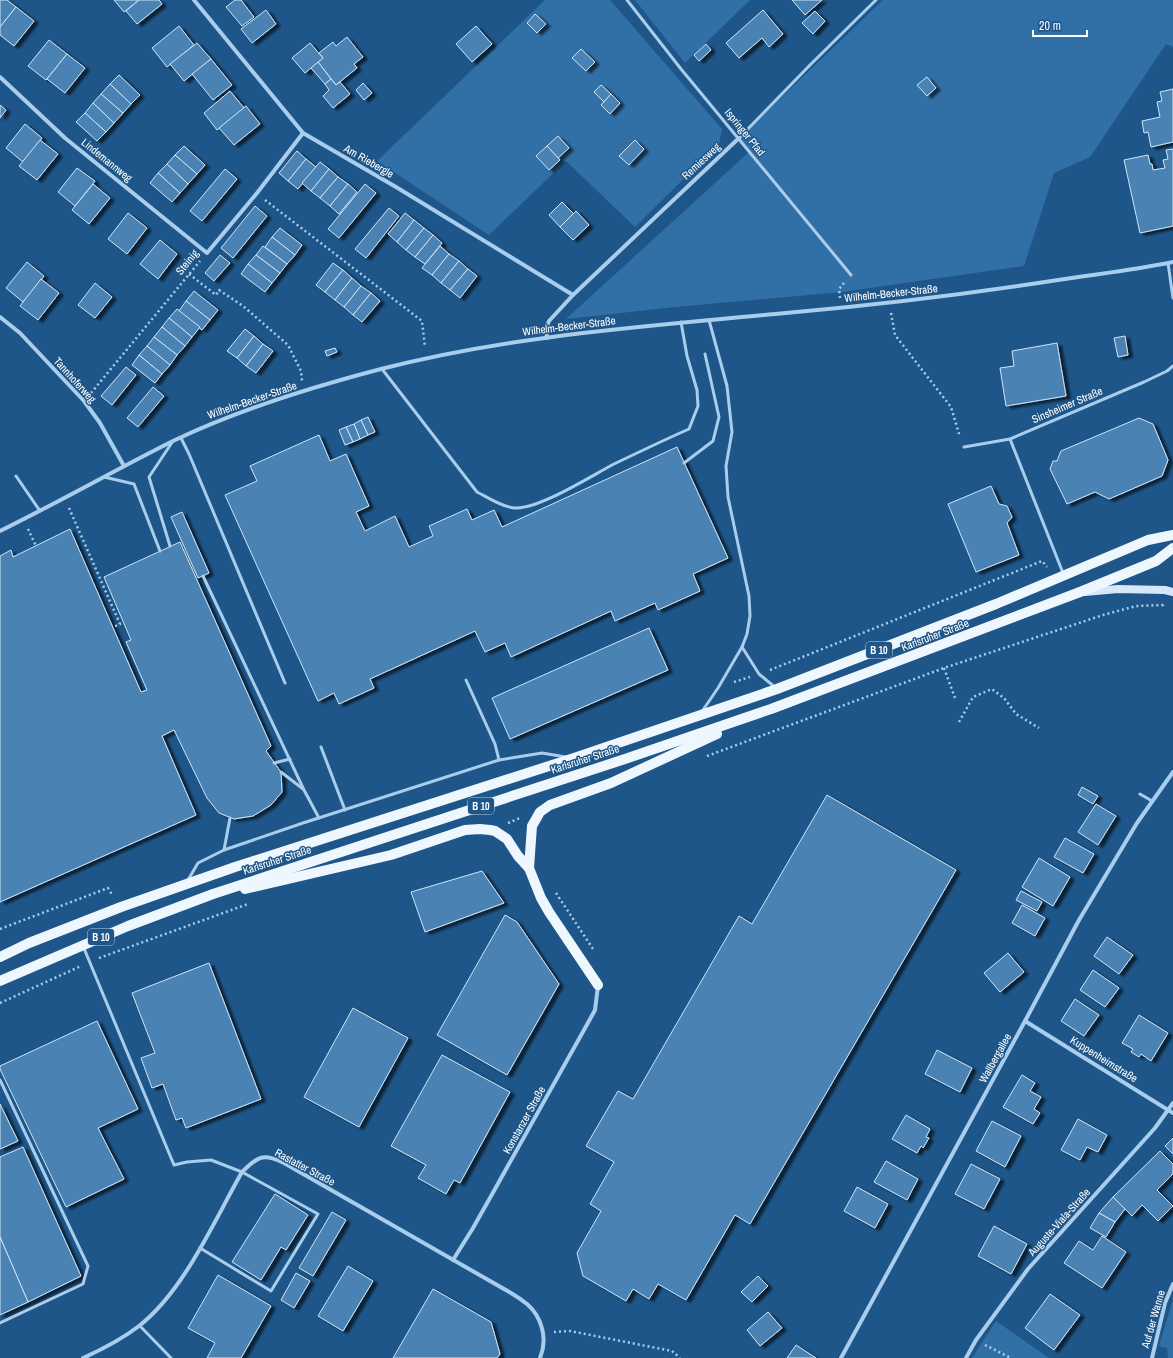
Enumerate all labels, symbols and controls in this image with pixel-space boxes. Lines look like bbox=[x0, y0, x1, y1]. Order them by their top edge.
scale bar bbox=[1033, 12, 1087, 38]
text: 20 m bbox=[1039, 18, 1061, 34]
street label: Ispringer Pfad bbox=[722, 106, 768, 158]
street label: Lindemannweg bbox=[79, 135, 135, 185]
street label: Remiesweg bbox=[679, 140, 723, 182]
street label: Am Riebergle bbox=[341, 141, 396, 181]
street label: Steinig bbox=[173, 246, 201, 278]
street label: Wilhelm-Becker-Straße bbox=[844, 281, 938, 305]
street label: Wilhelm-Becker-Straße bbox=[522, 313, 616, 339]
street label: Tannhoferweg bbox=[51, 354, 99, 406]
street label: Wilhelm-Becker-Straße bbox=[205, 378, 299, 422]
street label: Sinsheimer Straße bbox=[1029, 384, 1105, 426]
street label: Karlsruher Straße bbox=[899, 616, 971, 654]
road number: B 10 bbox=[866, 642, 892, 658]
street label: Karlsruher Straße bbox=[549, 741, 621, 777]
road number: B 10 bbox=[468, 798, 494, 814]
street label: Karlsruher Straße bbox=[241, 842, 313, 878]
road number: B 10 bbox=[88, 929, 114, 945]
street label: Wallbergallee bbox=[976, 1031, 1014, 1085]
street label: Kuppenheimstraße bbox=[1068, 1033, 1140, 1085]
street label: Konstanzer Straße bbox=[500, 1084, 548, 1156]
street label: Rastatter Straße bbox=[272, 1145, 338, 1189]
street label: Auguste-Viala-Straße bbox=[1024, 1185, 1093, 1260]
street label: Auf der Wanne bbox=[1138, 1288, 1168, 1351]

